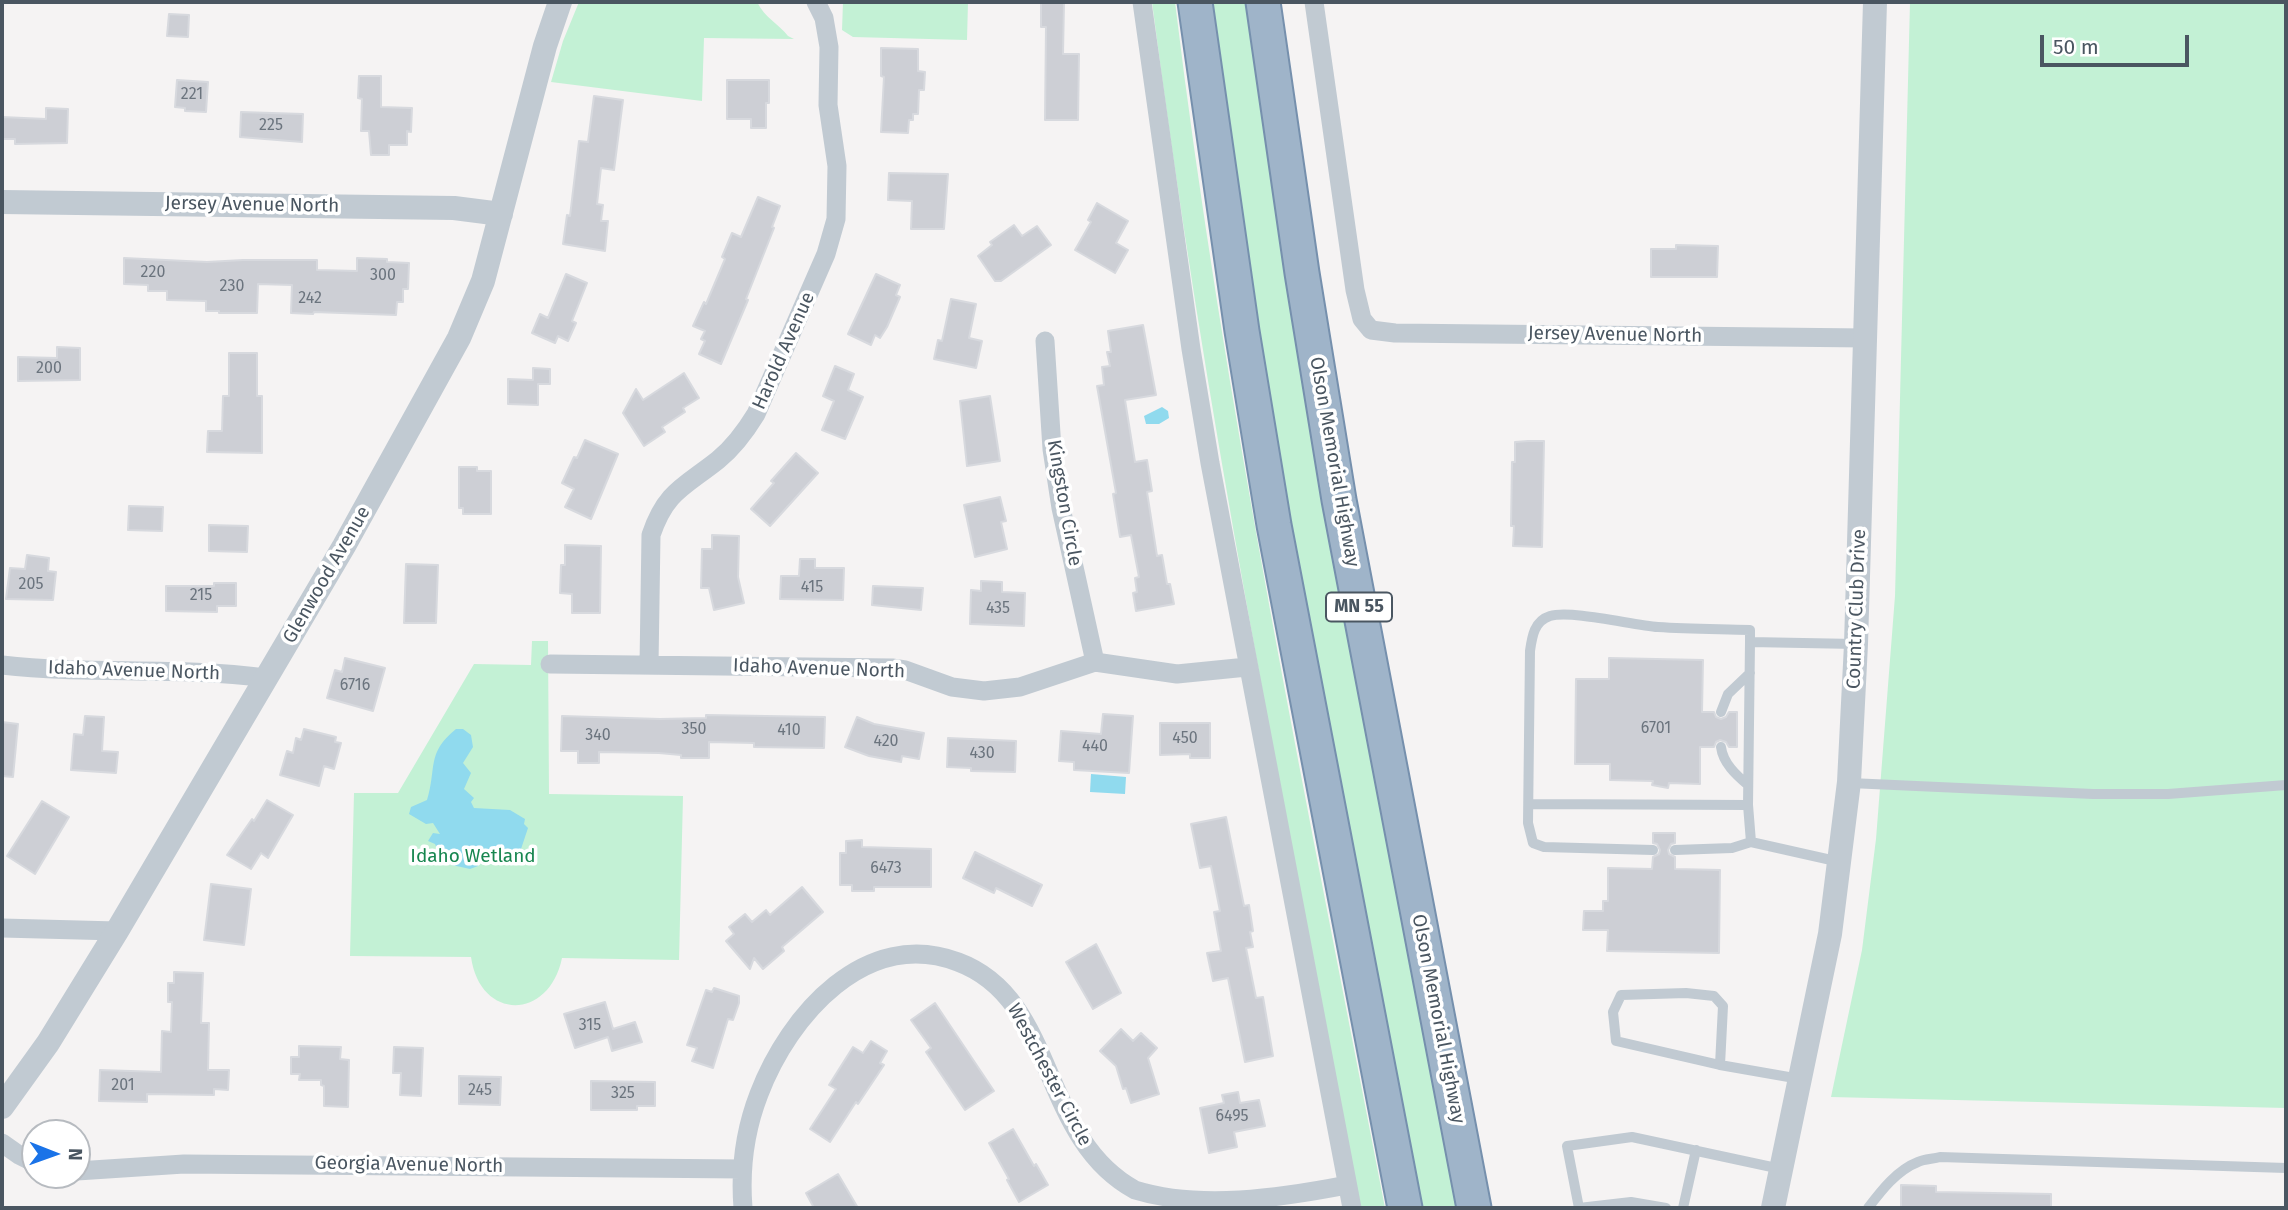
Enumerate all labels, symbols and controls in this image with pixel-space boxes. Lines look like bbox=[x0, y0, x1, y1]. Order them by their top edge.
scale bar bbox=[2043, 21, 2192, 65]
text: 50 m bbox=[2053, 34, 2099, 60]
house number: 221 bbox=[181, 85, 203, 105]
house number: 225 bbox=[259, 116, 283, 136]
street label: Jersey Avenue North bbox=[165, 192, 339, 218]
house number: 220 bbox=[141, 263, 165, 283]
house number: 300 bbox=[370, 266, 396, 286]
house number: 230 bbox=[220, 277, 244, 297]
house number: 242 bbox=[298, 289, 322, 309]
street label: Harold Avenue bbox=[748, 289, 820, 413]
street label: Jersey Avenue North bbox=[1528, 322, 1702, 348]
street label: Olson Memorial Highway bbox=[1304, 355, 1364, 569]
house number: 200 bbox=[36, 359, 62, 379]
street label: Kingston Circle bbox=[1042, 438, 1086, 568]
street label: Glenwood Avenue bbox=[279, 503, 375, 647]
street label: Country Club Drive bbox=[1843, 529, 1871, 689]
house number: 205 bbox=[19, 575, 43, 595]
house number: 415 bbox=[801, 578, 823, 598]
house number: 215 bbox=[190, 586, 212, 606]
road number: MN 55 bbox=[1326, 592, 1392, 622]
house number: 435 bbox=[986, 599, 1010, 619]
street label: Idaho Avenue North bbox=[733, 655, 905, 683]
street label: Idaho Avenue North bbox=[48, 657, 220, 685]
house number: 6716 bbox=[340, 676, 370, 696]
house number: 6701 bbox=[1641, 719, 1671, 739]
house number: 350 bbox=[682, 720, 706, 740]
house number: 410 bbox=[777, 721, 801, 741]
house number: 340 bbox=[585, 726, 611, 746]
house number: 450 bbox=[1172, 729, 1198, 749]
house number: 420 bbox=[873, 732, 899, 752]
house number: 440 bbox=[1082, 737, 1108, 757]
house number: 430 bbox=[969, 744, 995, 764]
park label: Idaho Wetland bbox=[410, 846, 536, 868]
house number: 6473 bbox=[870, 859, 902, 879]
street label: Olson Memorial Highway bbox=[1406, 912, 1470, 1126]
street label: Westchester Circle bbox=[1002, 1000, 1096, 1150]
house number: 315 bbox=[579, 1016, 601, 1036]
house number: 201 bbox=[111, 1076, 135, 1096]
house number: 245 bbox=[468, 1081, 492, 1101]
house number: 325 bbox=[611, 1084, 635, 1104]
house number: 6495 bbox=[1215, 1107, 1249, 1127]
north arrow bbox=[21, 1119, 91, 1189]
text: N bbox=[64, 1148, 87, 1161]
street label: Georgia Avenue North bbox=[315, 1152, 503, 1178]

